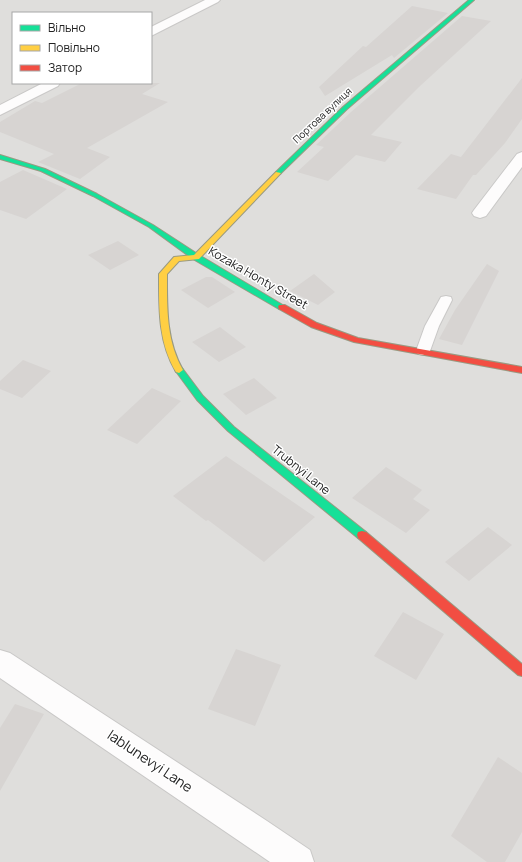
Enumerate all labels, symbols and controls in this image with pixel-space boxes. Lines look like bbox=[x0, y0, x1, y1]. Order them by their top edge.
legend bbox=[12, 12, 152, 84]
text: Вільно bbox=[48, 19, 86, 36]
text: Повільно bbox=[48, 39, 100, 56]
text: Затор bbox=[48, 59, 82, 76]
street label: Портова вулиця bbox=[289, 84, 355, 146]
street label: Kozaka Honty Street bbox=[205, 242, 311, 313]
street label: Trubnyi Lane bbox=[269, 441, 334, 498]
street label: Iablunevyi Lane bbox=[104, 725, 197, 796]

